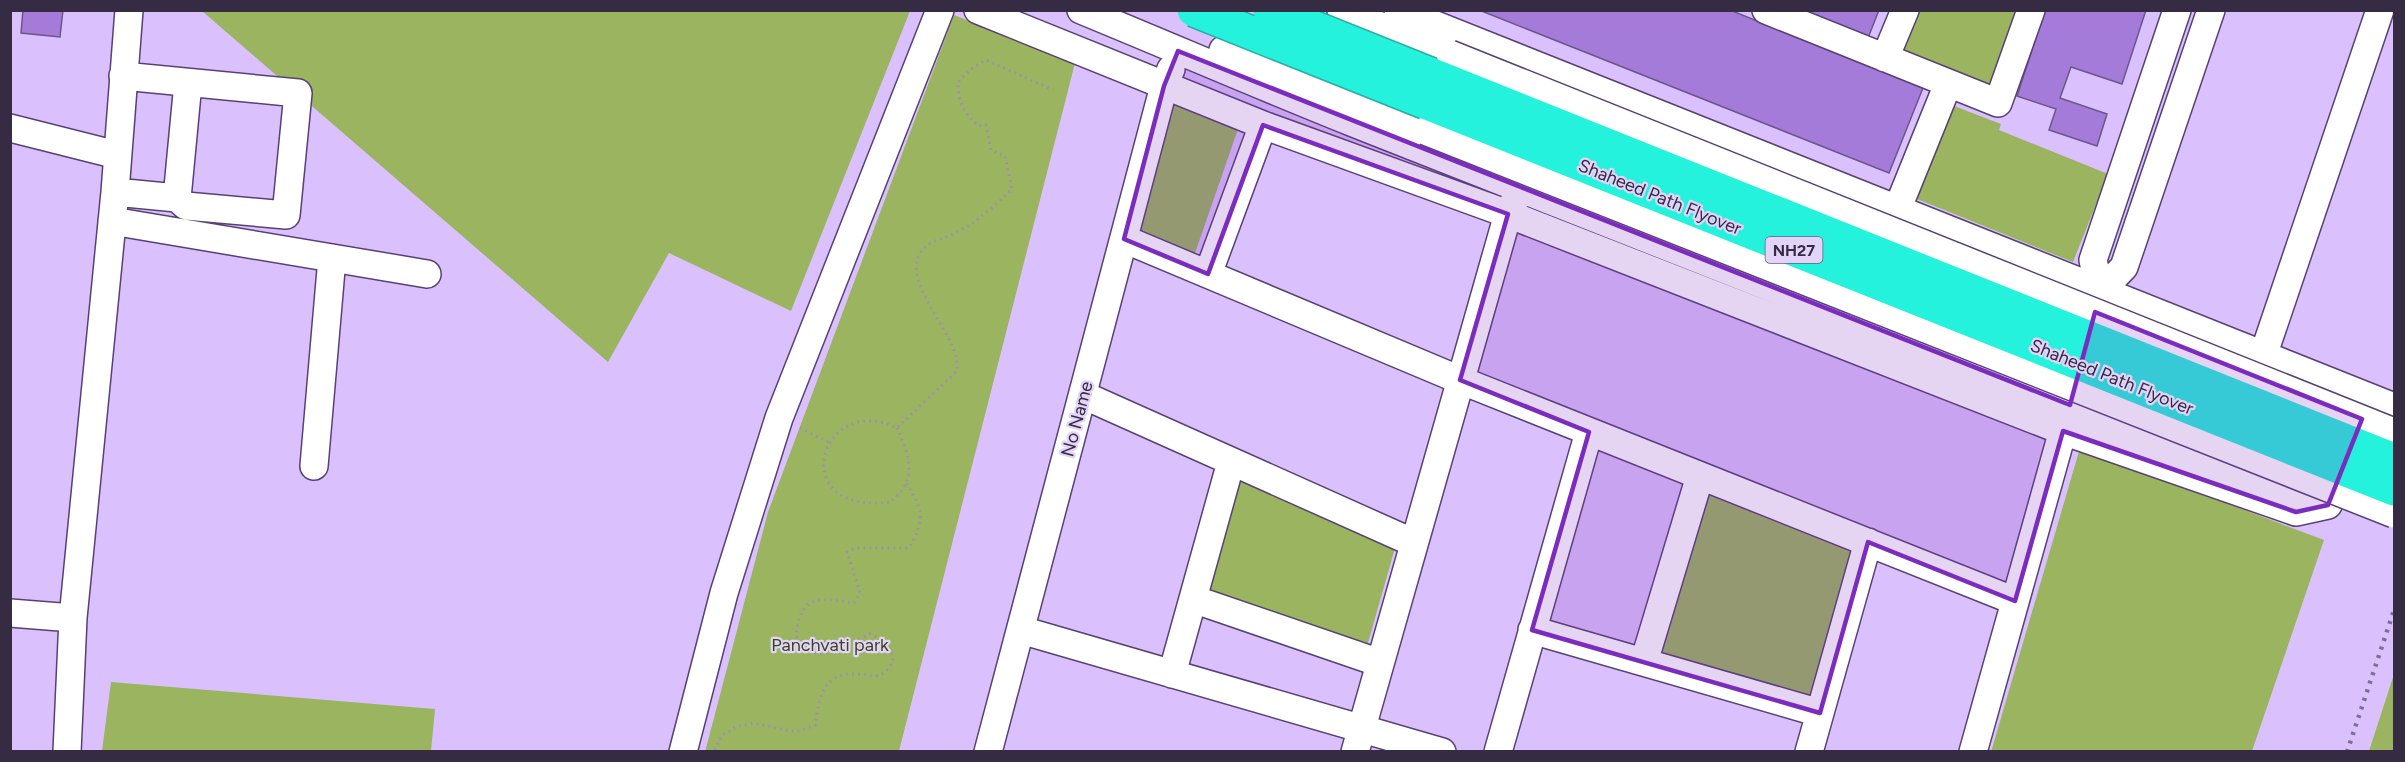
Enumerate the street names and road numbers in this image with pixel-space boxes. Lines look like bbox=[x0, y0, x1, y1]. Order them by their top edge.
street label: Shaheed Path Flyover bbox=[1575, 154, 1745, 240]
road number: NH27 bbox=[1766, 237, 1822, 263]
street label: Shaheed Path Flyover bbox=[2027, 334, 2197, 420]
street label: No Name bbox=[1056, 379, 1098, 459]

